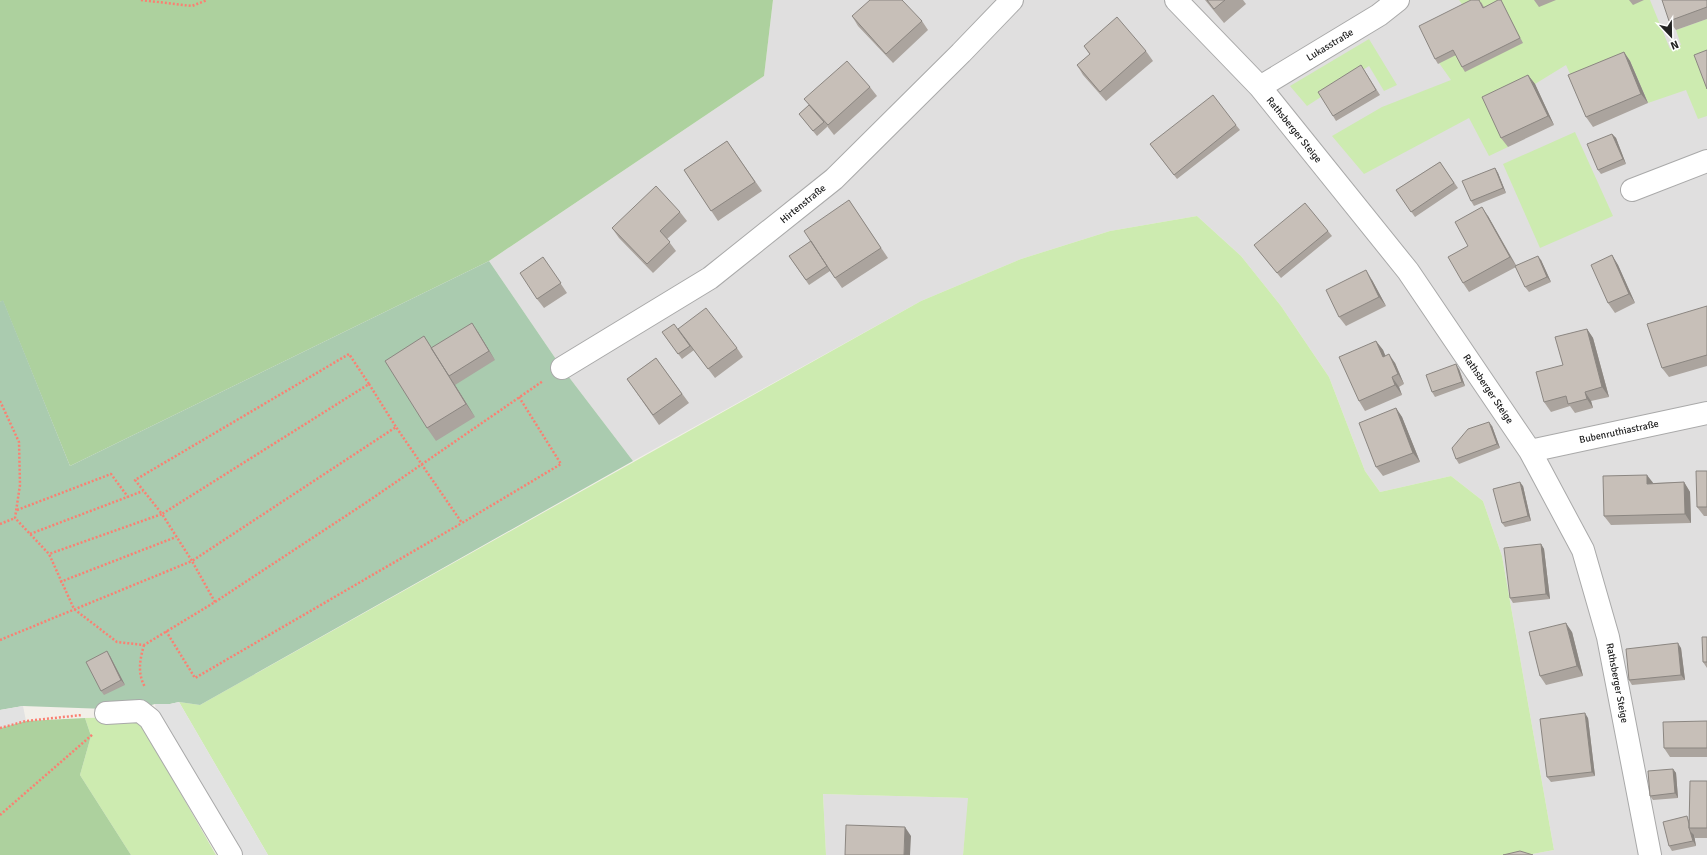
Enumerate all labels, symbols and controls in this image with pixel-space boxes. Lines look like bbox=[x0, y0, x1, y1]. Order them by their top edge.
north arrow bbox=[1651, 16, 1691, 56]
street label: Lukasstraße bbox=[1304, 26, 1356, 64]
text: N bbox=[1669, 37, 1681, 52]
street label: Rathsberger Steige bbox=[1264, 95, 1324, 165]
street label: Hirtenstraße bbox=[778, 182, 828, 226]
street label: Rathsberger Steige bbox=[1460, 352, 1516, 426]
street label: Bubenruthiastraße bbox=[1578, 418, 1660, 446]
street label: Rathsberger Steige bbox=[1603, 642, 1631, 724]

